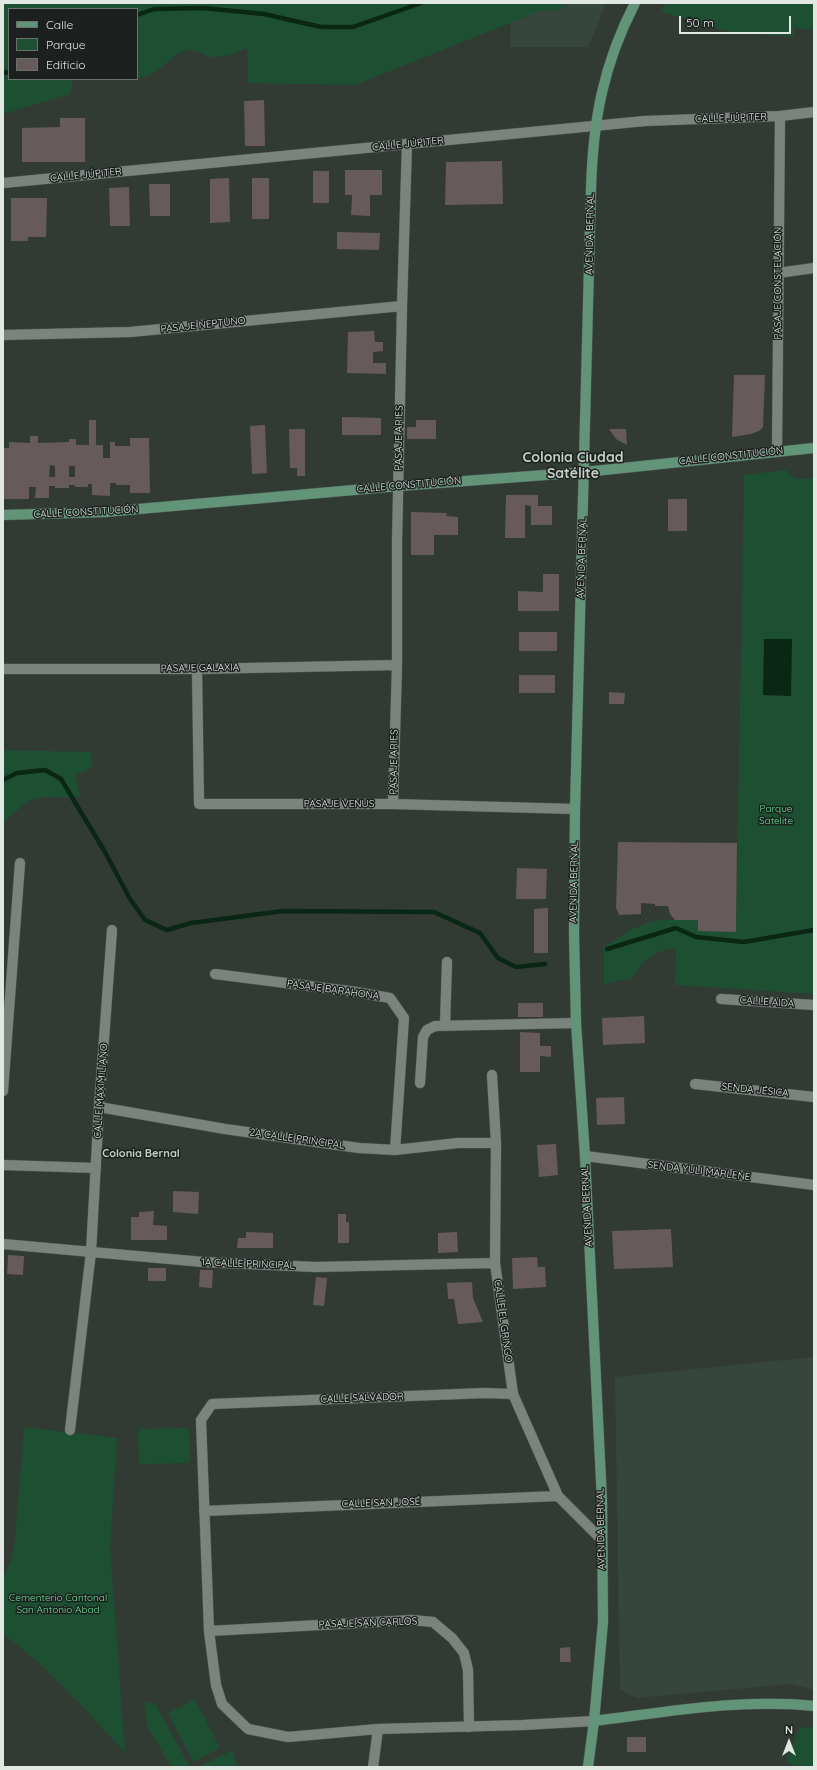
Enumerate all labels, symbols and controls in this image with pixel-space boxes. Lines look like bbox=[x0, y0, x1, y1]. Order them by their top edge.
legend bbox=[8, 8, 138, 80]
scale bar bbox=[681, 8, 793, 34]
text: 50 m bbox=[686, 15, 714, 30]
text: Calle bbox=[46, 17, 73, 32]
text: Parque bbox=[46, 37, 86, 52]
text: Edificio bbox=[46, 57, 86, 72]
street label: CALLE JÚPITER bbox=[695, 111, 767, 125]
street label: CALLE JÚPITER bbox=[372, 134, 444, 154]
street label: CALLE JÚPITER bbox=[50, 165, 122, 185]
street label: AVENIDA BERNAL bbox=[583, 193, 597, 275]
street label: PASAJE CONSTELACIÓN bbox=[772, 227, 784, 339]
street label: PASAJE NEPTUNO bbox=[160, 315, 246, 335]
street label: PASAJE ARIES bbox=[392, 405, 406, 471]
street label: CALLE CONSTITUCIÓN bbox=[678, 445, 784, 467]
district label: Colonia Ciudad Satélite bbox=[523, 450, 623, 482]
street label: CALLE CONSTITUCIÓN bbox=[356, 474, 462, 496]
street label: CALLE CONSTITUCIÓN bbox=[33, 503, 139, 521]
street label: AVENIDA BERNAL bbox=[575, 517, 589, 599]
street label: PASAJE GALAXIA bbox=[161, 661, 239, 675]
street label: PASAJE ARIES bbox=[387, 729, 401, 795]
street label: PASAJE VENUS bbox=[304, 798, 374, 810]
park label: Parque Satelite bbox=[759, 803, 793, 826]
street label: AVENIDA BERNAL bbox=[567, 841, 581, 923]
street label: PASAJE BARAHONA bbox=[286, 978, 380, 1002]
street label: CALLE AIDA bbox=[739, 994, 795, 1010]
street label: CALLE MAXIMILIANO bbox=[92, 1043, 110, 1139]
street label: SENDA JÉSICA bbox=[721, 1081, 789, 1099]
street label: 2A CALLE PRINCIPAL bbox=[249, 1126, 345, 1152]
district label: Colonia Bernal bbox=[102, 1147, 180, 1161]
street label: SENDA YULI MARLENE bbox=[647, 1159, 751, 1183]
street label: AVENIDA BERNAL bbox=[579, 1165, 595, 1247]
street label: 1A CALLE PRINCIPAL bbox=[201, 1256, 295, 1272]
street label: CALLE EL GRINGO bbox=[491, 1279, 515, 1363]
street label: CALLE SALVADOR bbox=[320, 1391, 404, 1405]
street label: AVENIDA BERNAL bbox=[594, 1488, 608, 1570]
street label: CALLE SAN JOSÉ bbox=[341, 1496, 421, 1510]
park label: Cementerio Cantonal San Antonio Abad bbox=[9, 1592, 107, 1616]
street label: PASAJE SAN CARLOS bbox=[319, 1615, 417, 1631]
north arrow bbox=[769, 1722, 809, 1762]
text: N bbox=[785, 1723, 793, 1737]

